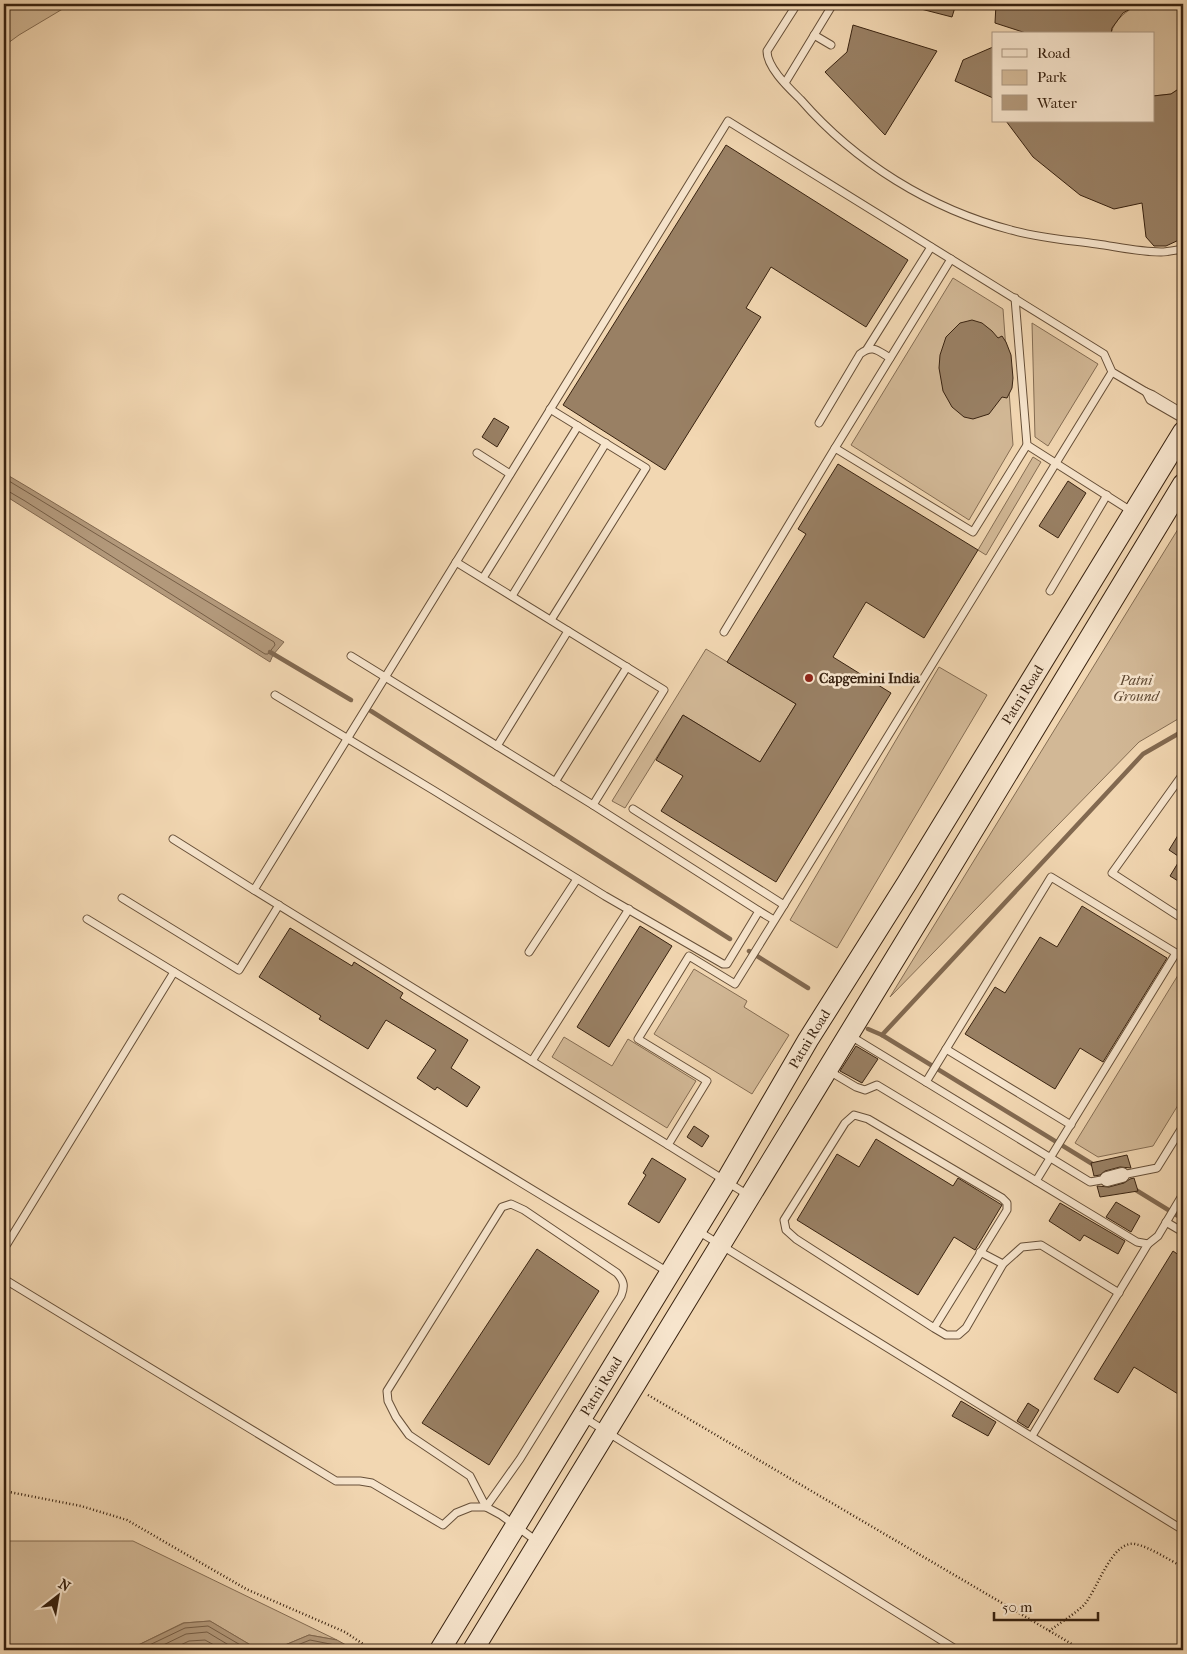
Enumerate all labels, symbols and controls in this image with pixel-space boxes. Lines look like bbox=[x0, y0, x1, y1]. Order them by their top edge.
legend bbox=[992, 32, 1154, 122]
text: Road bbox=[1037, 44, 1071, 62]
text: Park bbox=[1037, 68, 1067, 86]
text: Water bbox=[1036, 94, 1077, 112]
street label: Patni Road bbox=[998, 662, 1048, 728]
place label: Capgemini India bbox=[819, 670, 920, 687]
marker: Capgemini India bbox=[803, 672, 815, 684]
park label: Patni Ground bbox=[1113, 672, 1161, 705]
street label: Patni Road bbox=[785, 1006, 834, 1072]
street label: Patni Road bbox=[577, 1353, 626, 1419]
north arrow bbox=[32, 1572, 82, 1622]
text: N bbox=[56, 1575, 74, 1596]
scale bar bbox=[994, 1589, 1098, 1621]
text: 50 m bbox=[1002, 1598, 1033, 1616]

